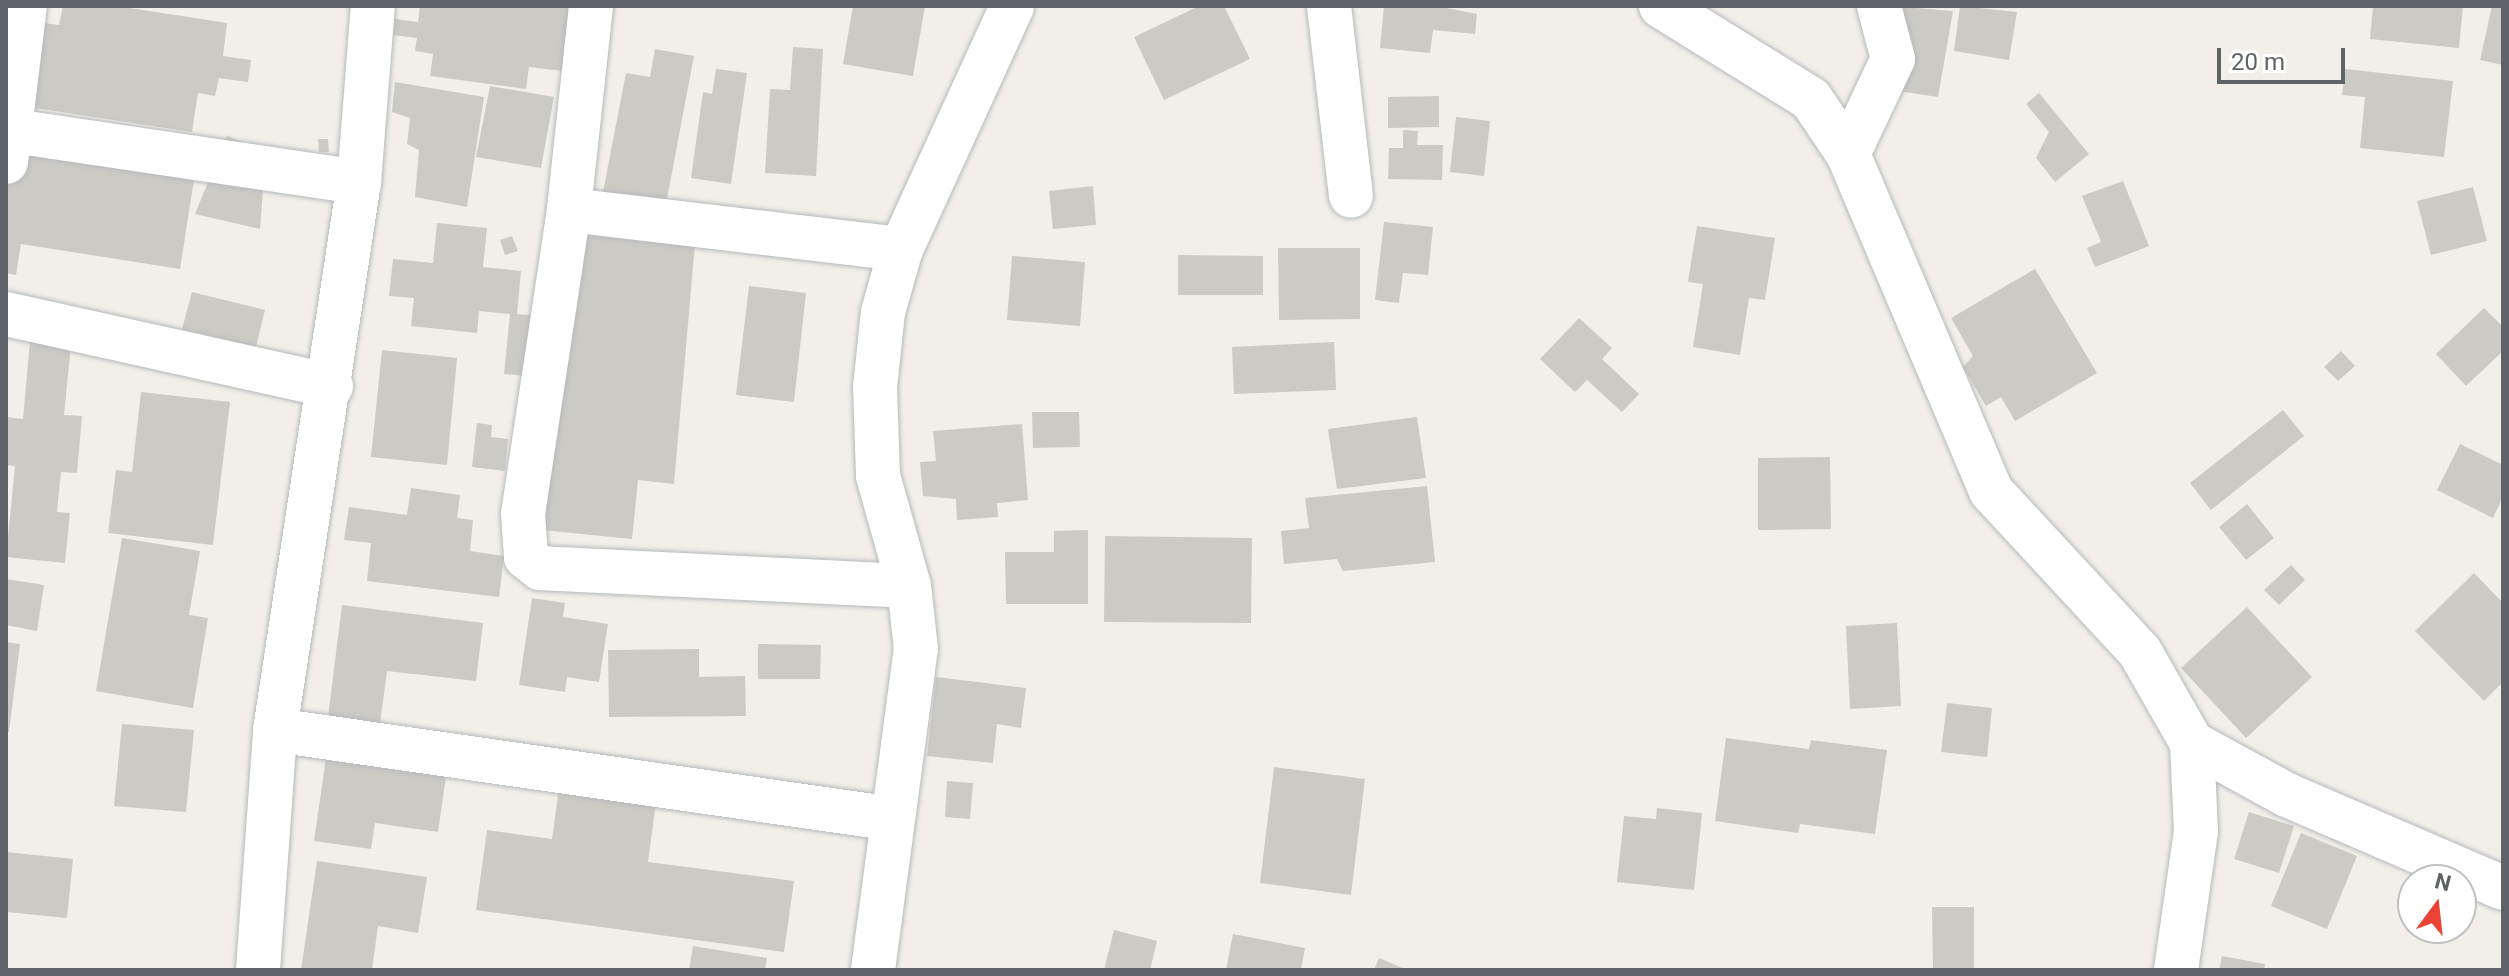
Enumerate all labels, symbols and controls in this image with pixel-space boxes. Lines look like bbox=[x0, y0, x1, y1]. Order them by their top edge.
scale bar bbox=[2221, 32, 2349, 82]
text: 20 m bbox=[2231, 48, 2285, 76]
north arrow bbox=[2397, 864, 2477, 944]
text: N bbox=[2432, 868, 2454, 896]

